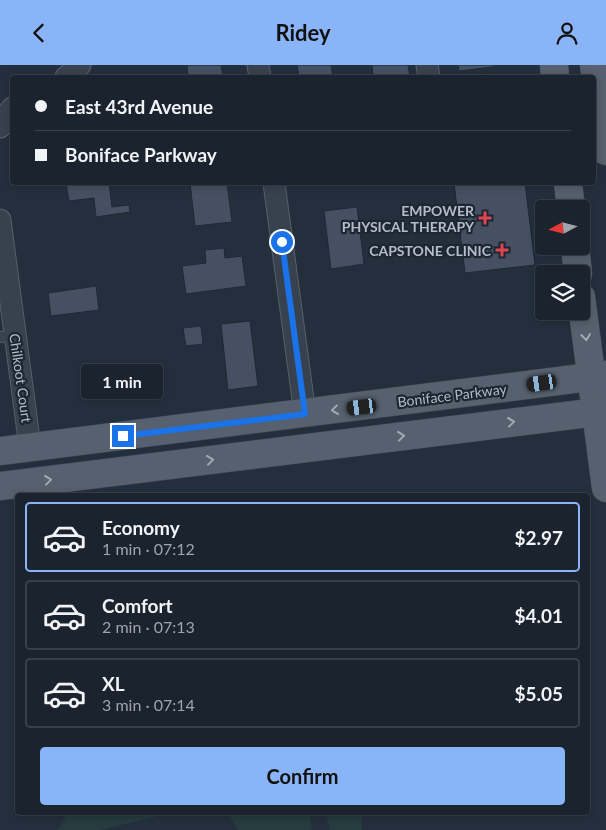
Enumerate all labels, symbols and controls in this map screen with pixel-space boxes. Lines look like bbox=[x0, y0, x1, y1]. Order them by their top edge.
icon: back bbox=[25, 19, 53, 47]
text: Ridey bbox=[275, 19, 331, 46]
icon: person bbox=[553, 19, 581, 47]
text: East 43rd Avenue bbox=[65, 95, 213, 118]
text: Boniface Parkway bbox=[65, 143, 217, 166]
north arrow bbox=[535, 200, 590, 255]
map controls bbox=[535, 200, 590, 320]
place label: EMPOWER PHYSICAL THERAPY bbox=[342, 202, 475, 235]
marker: EMPOWER PHYSICAL THERAPY bbox=[478, 211, 492, 225]
route start bbox=[271, 231, 293, 253]
place label: CAPSTONE CLINIC bbox=[369, 242, 492, 259]
marker: CAPSTONE CLINIC bbox=[495, 243, 509, 257]
button: layers bbox=[535, 265, 590, 320]
street label: Chilkoot Court bbox=[6, 332, 36, 424]
one-way arrow bbox=[580, 333, 591, 341]
callout: 1 min bbox=[82, 363, 164, 399]
text: 1 min bbox=[102, 372, 142, 391]
car bbox=[526, 373, 557, 393]
street label: Boniface Parkway bbox=[397, 380, 508, 410]
car bbox=[346, 398, 377, 416]
one-way arrow bbox=[330, 404, 338, 415]
one-way arrow bbox=[507, 417, 515, 428]
route end bbox=[112, 425, 134, 447]
one-way arrow bbox=[397, 432, 405, 442]
one-way arrow bbox=[205, 456, 214, 466]
one-way arrow bbox=[45, 475, 53, 486]
icon: car bbox=[42, 515, 87, 560]
text: Economy bbox=[102, 516, 180, 539]
text: $2.97 bbox=[514, 526, 563, 549]
text: 1 min · 07:12 bbox=[102, 539, 195, 558]
icon: car bbox=[42, 593, 87, 638]
text: Comfort bbox=[102, 594, 173, 617]
text: $4.01 bbox=[514, 604, 563, 627]
text: 2 min · 07:13 bbox=[102, 617, 195, 636]
icon: car bbox=[42, 671, 87, 716]
text: XL bbox=[102, 672, 125, 695]
text: $5.05 bbox=[514, 682, 563, 705]
text: 3 min · 07:14 bbox=[102, 695, 195, 714]
button: Confirm bbox=[40, 747, 565, 805]

